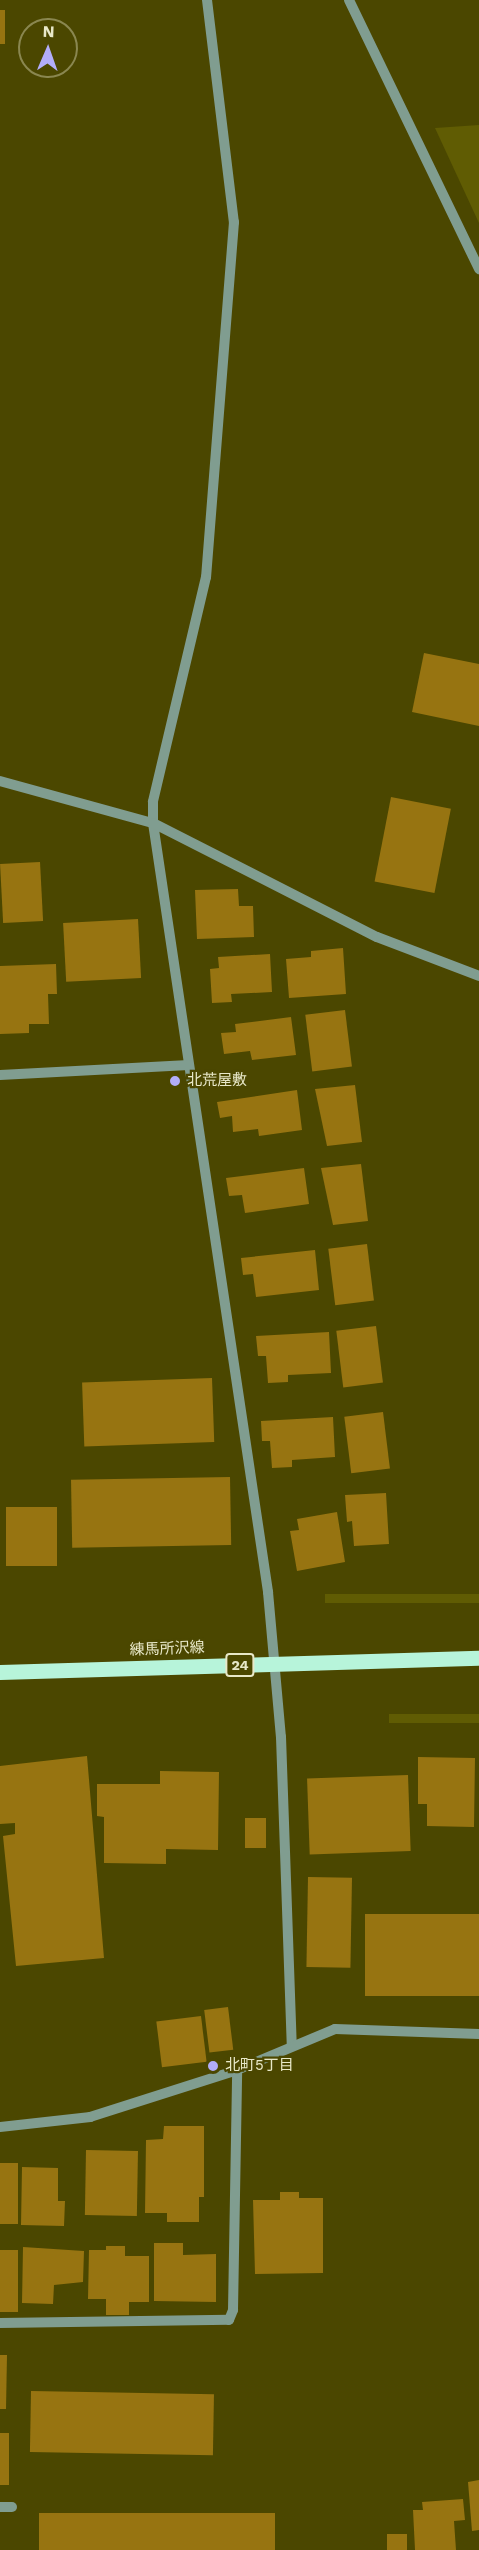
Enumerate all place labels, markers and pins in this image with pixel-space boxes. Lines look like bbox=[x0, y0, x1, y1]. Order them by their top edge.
place label: 北荒屋敷 bbox=[187, 1072, 247, 1090]
marker: 北荒屋敷 bbox=[168, 1074, 182, 1088]
place label: 北町5丁目 bbox=[225, 2057, 294, 2075]
marker: 北町5丁目 bbox=[206, 2059, 220, 2073]

